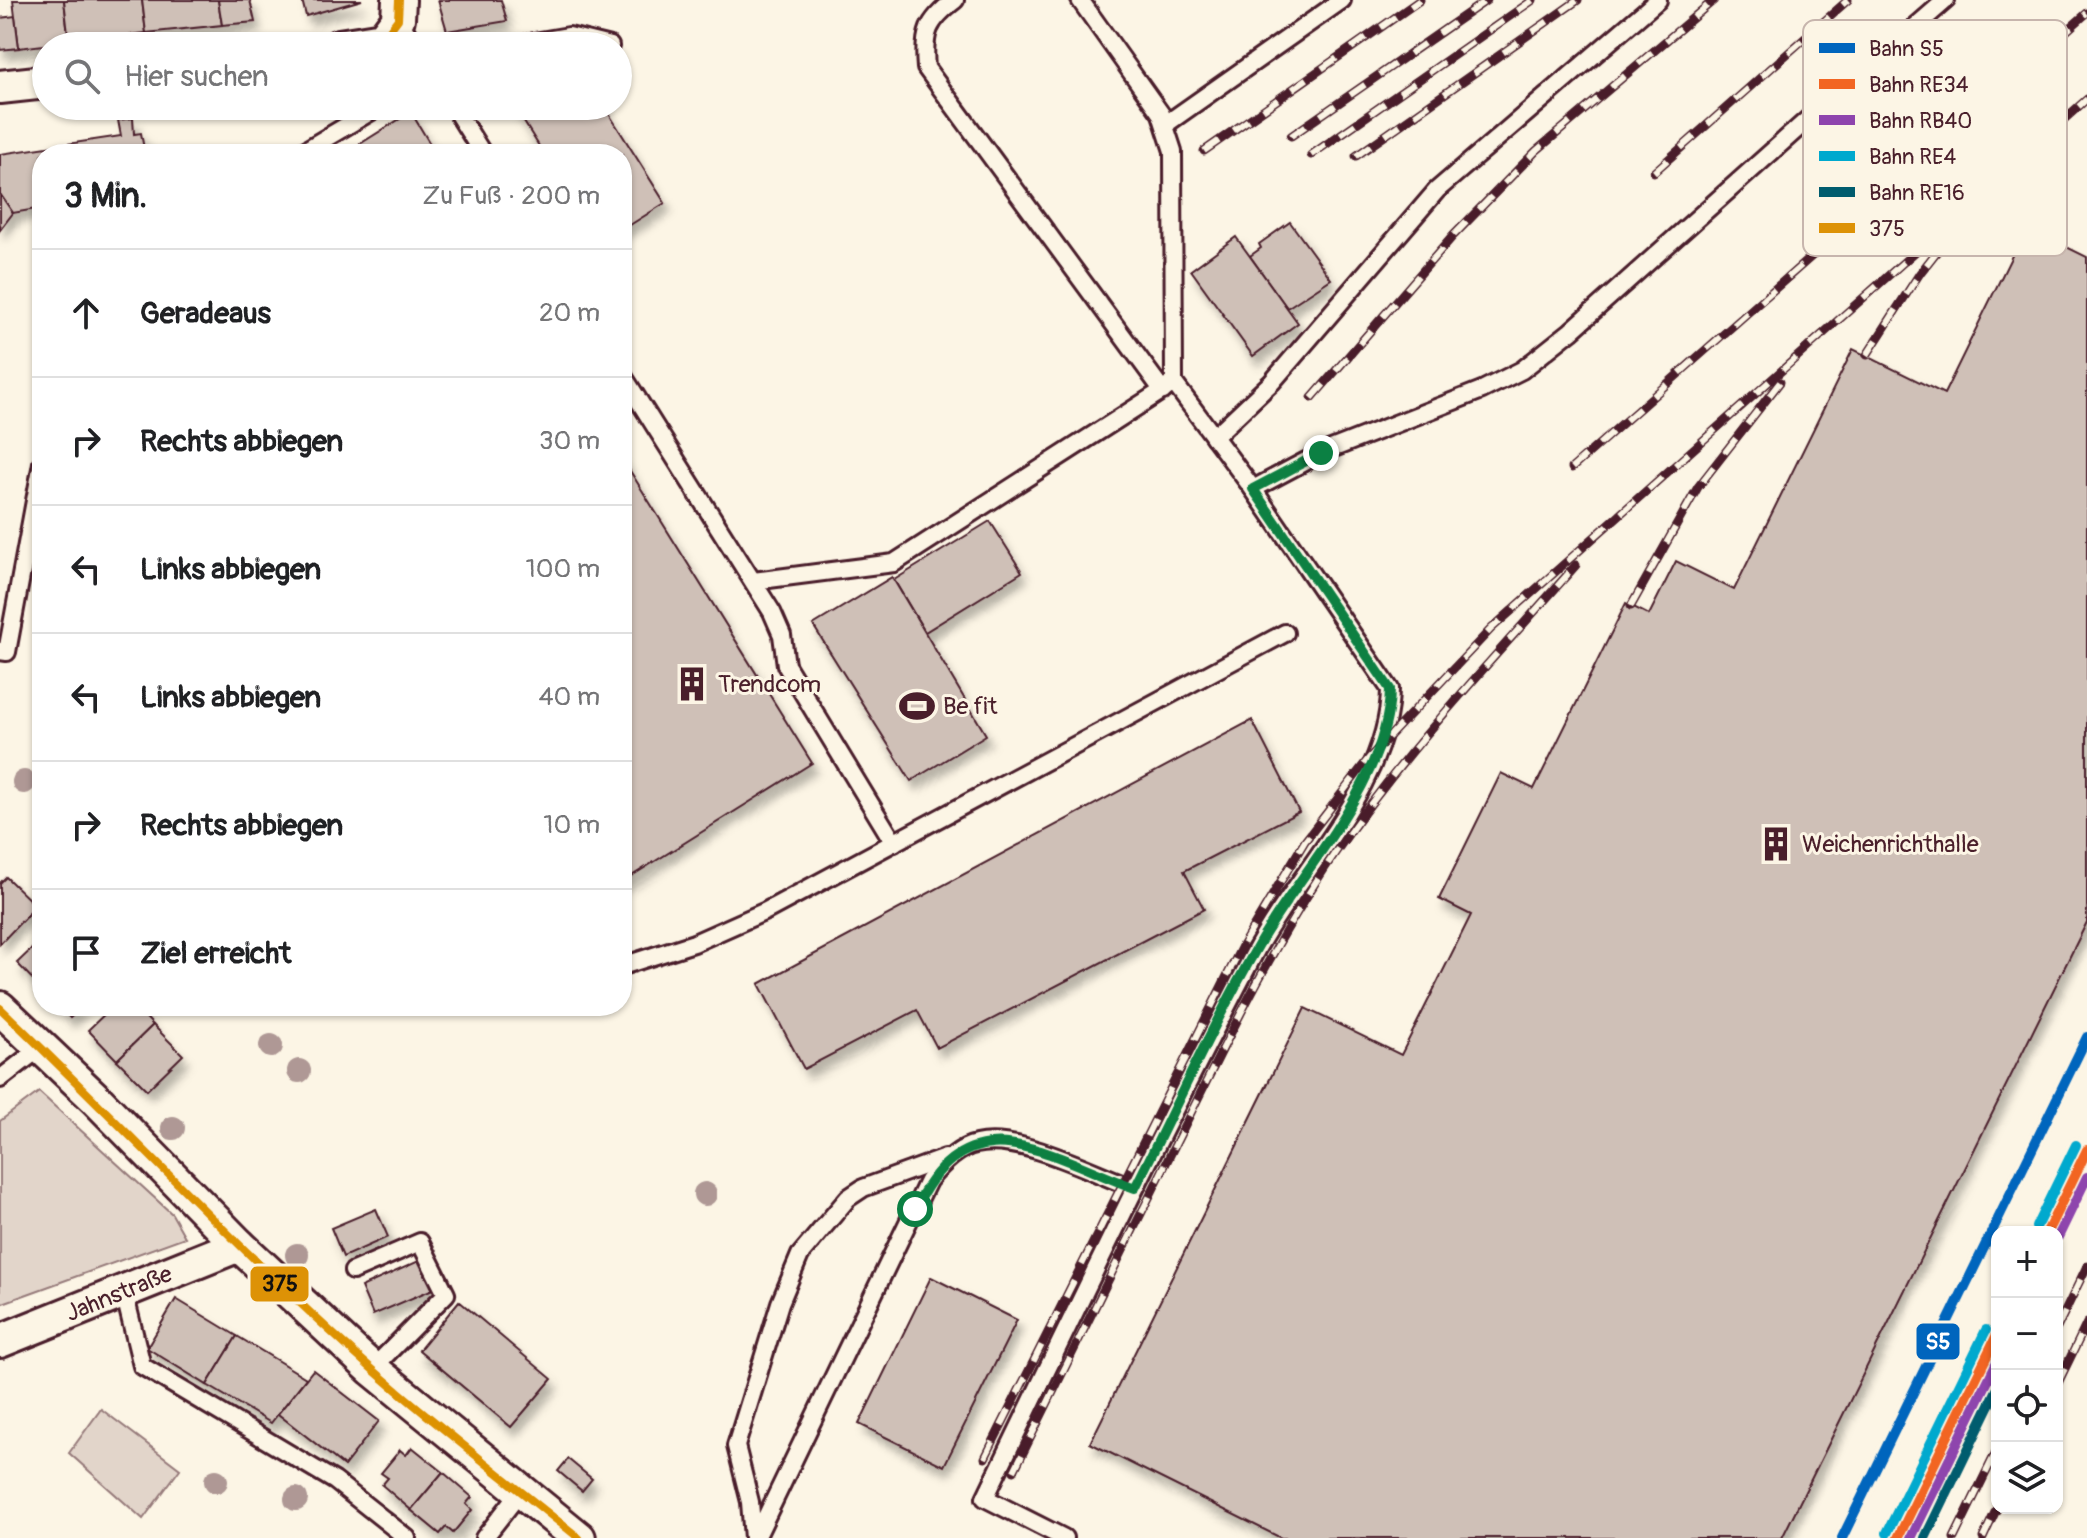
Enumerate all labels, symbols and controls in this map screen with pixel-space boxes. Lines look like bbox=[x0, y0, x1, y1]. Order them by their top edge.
legend bbox=[1803, 20, 2067, 256]
search box bbox=[32, 32, 632, 120]
text: Bahn S5 bbox=[1869, 35, 1944, 63]
icon: search bbox=[60, 54, 104, 98]
text: Hier suchen bbox=[124, 58, 269, 95]
text: Bahn RE34 bbox=[1869, 71, 1969, 99]
text: Bahn RB40 bbox=[1869, 107, 1972, 135]
text: Bahn RE4 bbox=[1869, 143, 1956, 171]
text: 3 Min. bbox=[64, 175, 147, 218]
text: Bahn RE16 bbox=[1869, 179, 1965, 207]
text: Zu Fuß · 200 m bbox=[422, 180, 600, 212]
text: 375 bbox=[1869, 215, 1905, 243]
icon: ahead bbox=[64, 291, 108, 335]
text: Geradeaus bbox=[140, 295, 271, 332]
text: 20 m bbox=[539, 297, 600, 329]
icon: right bbox=[64, 419, 108, 463]
text: Rechts abbiegen bbox=[140, 423, 343, 460]
text: 30 m bbox=[539, 425, 600, 457]
route end bbox=[1303, 435, 1339, 471]
icon: left bbox=[64, 547, 108, 591]
text: Links abbiegen bbox=[140, 551, 321, 588]
text: 100 m bbox=[526, 553, 600, 585]
building icon: Trendcom bbox=[673, 665, 711, 703]
place label: Trendcom bbox=[718, 670, 821, 699]
icon: left bbox=[64, 675, 108, 719]
text: Links abbiegen bbox=[140, 679, 321, 716]
text: 40 m bbox=[538, 681, 600, 713]
sports icon: Be fit bbox=[898, 687, 936, 725]
place label: Be fit bbox=[943, 692, 998, 721]
icon: right bbox=[64, 803, 108, 847]
text: Rechts abbiegen bbox=[140, 807, 343, 844]
text: 10 m bbox=[543, 809, 600, 841]
building icon: Weichenrichthalle bbox=[1757, 825, 1795, 863]
place label: Weichenrichthalle bbox=[1802, 830, 1979, 859]
icon: arrive bbox=[64, 931, 108, 975]
text: Ziel erreicht bbox=[140, 935, 291, 972]
route start bbox=[897, 1191, 933, 1227]
map controls bbox=[1991, 1226, 2063, 1514]
button: + bbox=[1991, 1226, 2063, 1298]
street label: Jahnstraße bbox=[61, 1259, 176, 1328]
line badge: 375 bbox=[249, 1265, 310, 1303]
text: 375 bbox=[262, 1270, 298, 1298]
button: − bbox=[1991, 1298, 2063, 1370]
line badge: S5 bbox=[1915, 1322, 1961, 1361]
text: S5 bbox=[1926, 1328, 1950, 1356]
button: locate bbox=[1991, 1370, 2063, 1442]
button: layers bbox=[1991, 1442, 2063, 1514]

